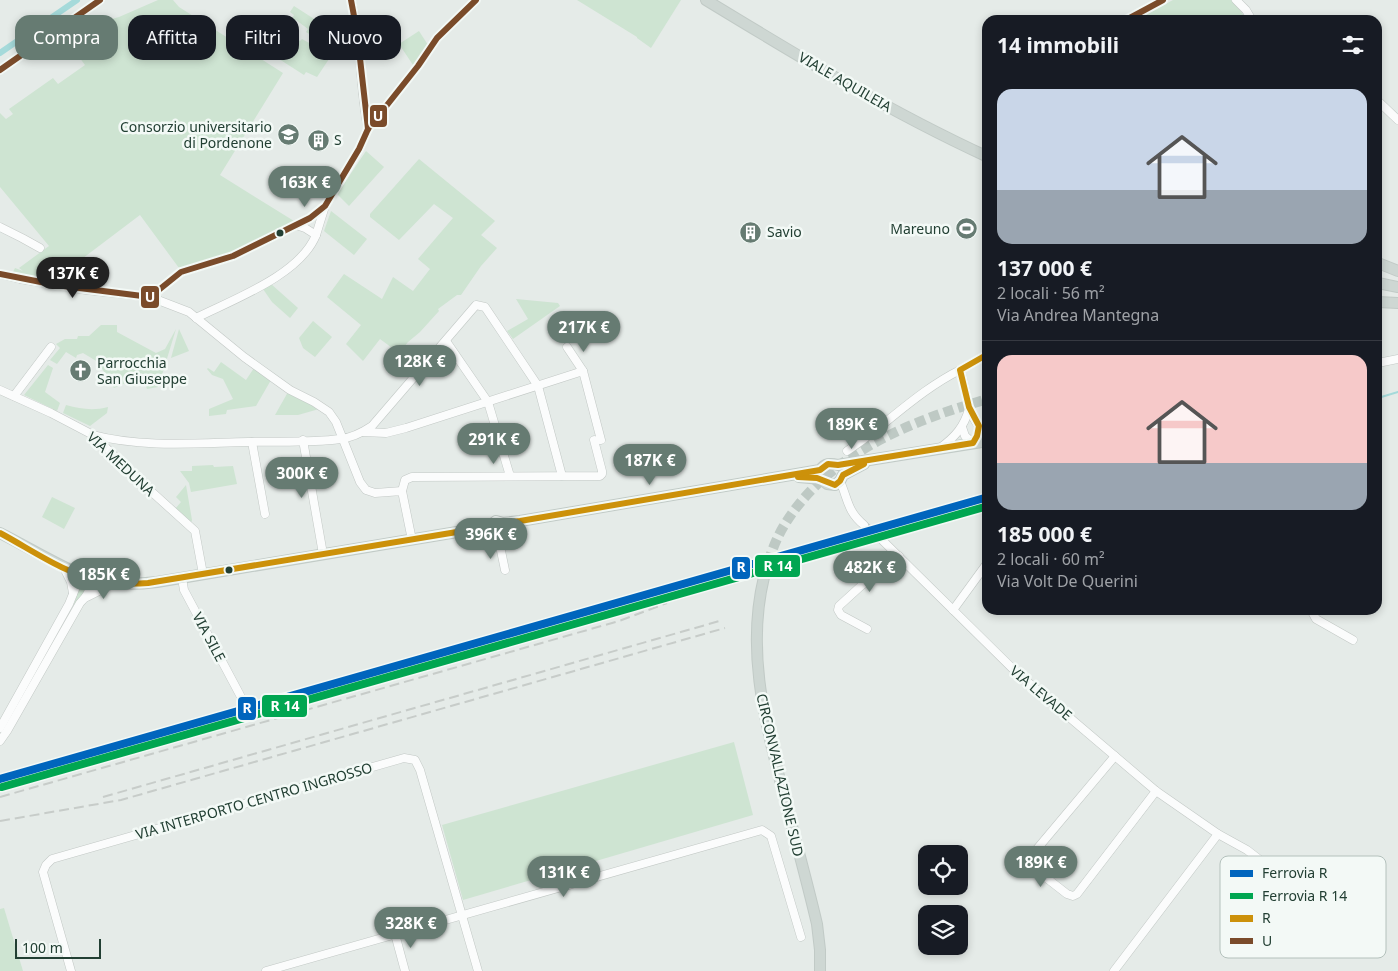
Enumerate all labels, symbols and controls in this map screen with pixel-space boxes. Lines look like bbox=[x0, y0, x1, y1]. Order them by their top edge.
chip: Compra bbox=[15, 15, 118, 60]
chip: Affitta bbox=[128, 15, 216, 60]
chip: Filtri bbox=[226, 15, 299, 60]
chip: Nuovo bbox=[309, 15, 401, 60]
text: 14 immobili bbox=[997, 31, 1119, 59]
icon: filters bbox=[1339, 31, 1367, 59]
street label: VIALE AQUILEIA bbox=[795, 47, 895, 116]
line badge: U bbox=[369, 104, 388, 128]
text: U bbox=[373, 106, 383, 125]
place label: Consorzio universitario di Pordenone bbox=[120, 117, 272, 152]
icon: home bbox=[1137, 122, 1227, 212]
school or university icon: Consorzio universitario di Pordenone bbox=[276, 123, 300, 147]
building icon: S bbox=[306, 128, 330, 152]
place label: S bbox=[334, 130, 342, 149]
pin: 163K € bbox=[264, 166, 346, 208]
text: 163K € bbox=[279, 171, 331, 193]
sports icon: Mareuno bbox=[954, 217, 978, 241]
place label: Mareuno bbox=[890, 219, 950, 238]
building icon: Savio bbox=[739, 220, 763, 244]
place label: Savio bbox=[767, 222, 802, 241]
unlabelled marker bbox=[275, 228, 285, 238]
text: 137 000 € bbox=[997, 254, 1092, 282]
pin: 137K € bbox=[32, 256, 114, 299]
text: 137K € bbox=[47, 262, 99, 284]
text: 2 locali · 56 m² bbox=[997, 282, 1105, 304]
line badge: U bbox=[140, 285, 160, 309]
text: U bbox=[145, 287, 155, 306]
text: Via Andrea Mantegna bbox=[997, 304, 1159, 326]
pin: 217K € bbox=[543, 310, 625, 353]
text: 217K € bbox=[558, 316, 610, 338]
pin: 128K € bbox=[379, 344, 461, 387]
text: 128K € bbox=[394, 350, 446, 372]
place label: Parrocchia San Giuseppe bbox=[97, 353, 187, 388]
church icon: Parrocchia San Giuseppe bbox=[69, 359, 93, 383]
icon: home bbox=[1137, 387, 1227, 477]
pin: 189K € bbox=[811, 408, 893, 450]
text: 189K € bbox=[826, 413, 878, 435]
pin: 291K € bbox=[453, 422, 535, 465]
street label: VIA MEDUNA bbox=[83, 427, 159, 500]
text: 291K € bbox=[468, 428, 520, 450]
pin: 187K € bbox=[609, 444, 691, 486]
text: 187K € bbox=[624, 449, 676, 471]
pin: 300K € bbox=[261, 456, 343, 499]
text: 300K € bbox=[276, 462, 328, 484]
pin: 396K € bbox=[450, 518, 532, 560]
text: 185 000 € bbox=[997, 520, 1092, 548]
text: 396K € bbox=[465, 523, 517, 545]
text: 2 locali · 60 m² bbox=[997, 548, 1105, 570]
pin: 482K € bbox=[829, 550, 911, 593]
line badge: R 14 bbox=[754, 554, 801, 578]
line badge: R bbox=[731, 556, 751, 580]
text: R 14 bbox=[764, 556, 792, 575]
text: 482K € bbox=[844, 556, 896, 578]
text: R bbox=[736, 557, 746, 576]
pin: 185K € bbox=[63, 558, 145, 600]
text: 185K € bbox=[78, 563, 130, 585]
unlabelled marker bbox=[224, 565, 234, 575]
text: Via Volt De Querini bbox=[997, 570, 1138, 592]
street label: VIA SILE bbox=[189, 609, 230, 665]
street label: VIA LEVADE bbox=[1006, 661, 1076, 724]
street label: CIRCONVALLAZIONE SUD bbox=[752, 692, 808, 858]
line badge: R 14 bbox=[261, 694, 308, 718]
line badge: R bbox=[237, 696, 257, 721]
text: R 14 bbox=[271, 696, 299, 715]
text: R bbox=[242, 698, 252, 717]
street label: VIA INTERPORTO CENTRO INGROSSO bbox=[133, 758, 375, 843]
map controls bbox=[918, 845, 968, 955]
button: locate bbox=[918, 845, 968, 895]
pin: 189K € bbox=[1000, 846, 1082, 888]
text: 189K € bbox=[1015, 851, 1067, 873]
pin: 131K € bbox=[523, 856, 605, 898]
legend bbox=[1220, 856, 1386, 958]
text: 131K € bbox=[538, 861, 590, 883]
text: Ferrovia R bbox=[1262, 863, 1328, 882]
text: Ferrovia R 14 bbox=[1262, 886, 1347, 905]
button: layers bbox=[918, 905, 968, 955]
pin: 328K € bbox=[370, 906, 452, 949]
text: R bbox=[1262, 908, 1271, 927]
text: 328K € bbox=[385, 912, 437, 934]
text: U bbox=[1262, 931, 1272, 950]
scale bar bbox=[15, 936, 101, 959]
text: 100 m bbox=[22, 938, 63, 957]

